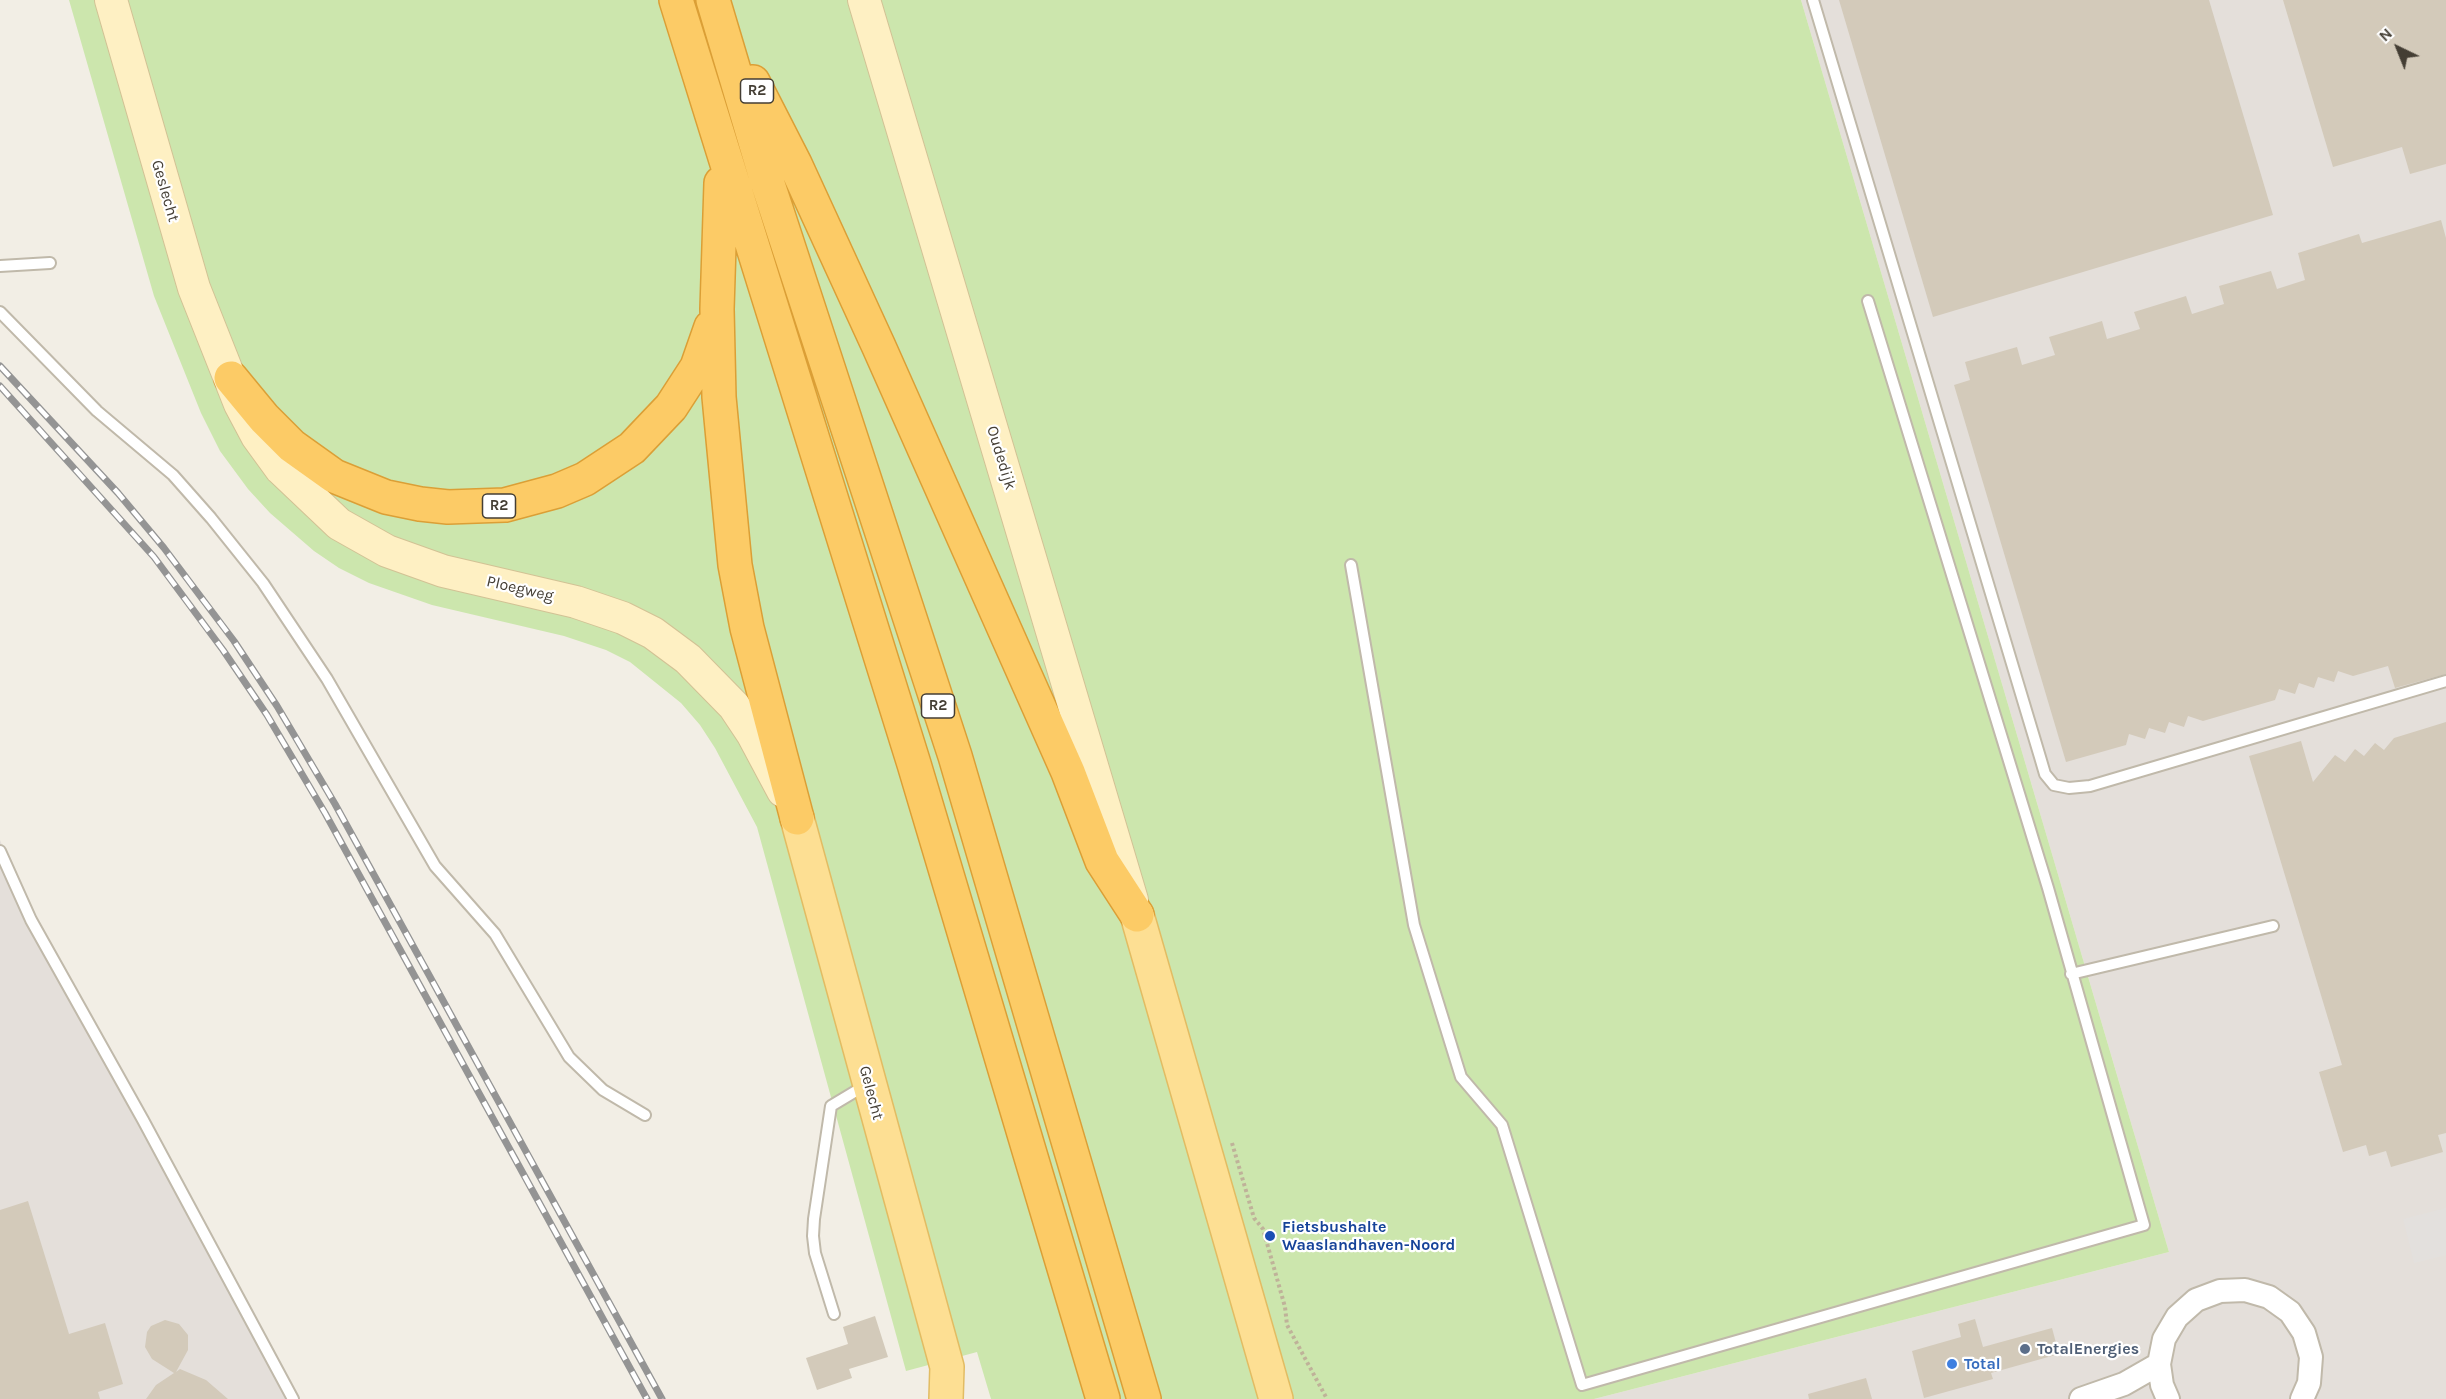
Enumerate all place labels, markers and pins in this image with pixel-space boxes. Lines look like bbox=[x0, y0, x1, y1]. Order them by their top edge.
place label: Fietsbushalte Waaslandhaven-Noord bbox=[1282, 1217, 1455, 1255]
marker: Fietsbushalte Waaslandhaven-Noord bbox=[1263, 1229, 1277, 1243]
place label: TotalEnergies bbox=[2037, 1339, 2139, 1359]
marker: TotalEnergies bbox=[2018, 1342, 2032, 1356]
place label: Total bbox=[1964, 1354, 2001, 1374]
marker: Total bbox=[1945, 1357, 1959, 1371]

